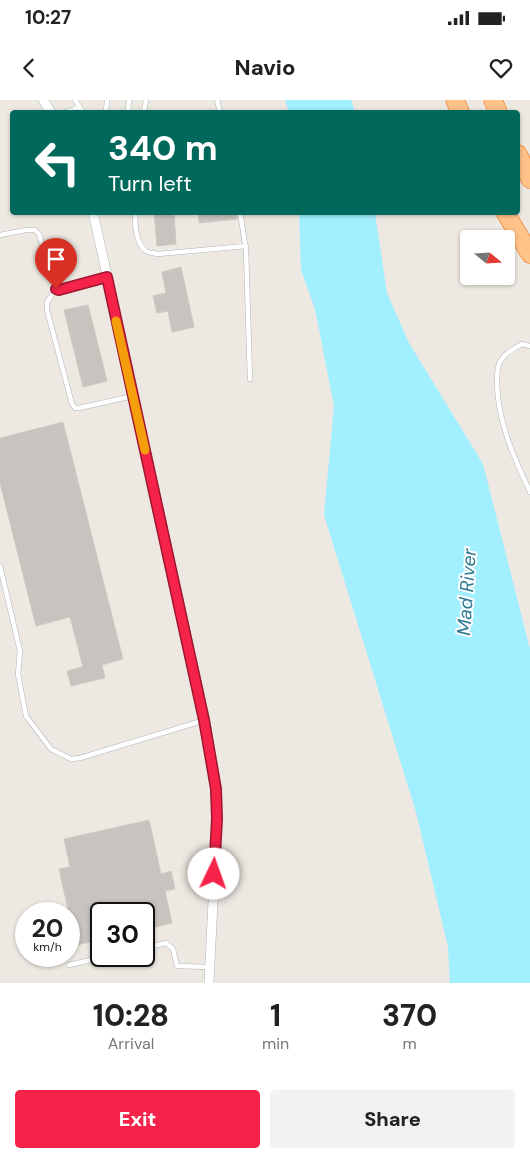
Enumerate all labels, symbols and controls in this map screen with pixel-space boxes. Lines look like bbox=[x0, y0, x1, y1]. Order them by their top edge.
text: 10:27 bbox=[25, 5, 71, 30]
text: Navio bbox=[235, 53, 295, 82]
icon: back bbox=[15, 54, 43, 82]
icon: heart bbox=[487, 54, 515, 82]
text: 340 m bbox=[108, 125, 218, 171]
icon: left bbox=[25, 130, 90, 195]
text: Turn left bbox=[108, 169, 192, 198]
north arrow bbox=[460, 230, 515, 285]
map controls bbox=[460, 230, 515, 285]
pin bbox=[35, 238, 77, 289]
icon: arrive bbox=[42, 245, 70, 273]
water label: Mad River bbox=[451, 547, 482, 636]
position arrow bbox=[187, 847, 239, 899]
speed limit sign: 30 bbox=[90, 902, 155, 967]
text: 20 bbox=[32, 912, 63, 945]
text: km/h bbox=[33, 939, 62, 955]
text: 10:28 bbox=[93, 996, 169, 1035]
text: 1 bbox=[270, 996, 281, 1035]
text: 370 bbox=[382, 996, 437, 1035]
text: Arrival bbox=[108, 1033, 154, 1054]
text: min bbox=[262, 1033, 289, 1054]
text: m bbox=[402, 1033, 417, 1054]
button: Exit bbox=[15, 1090, 260, 1148]
button: Share bbox=[270, 1090, 515, 1148]

